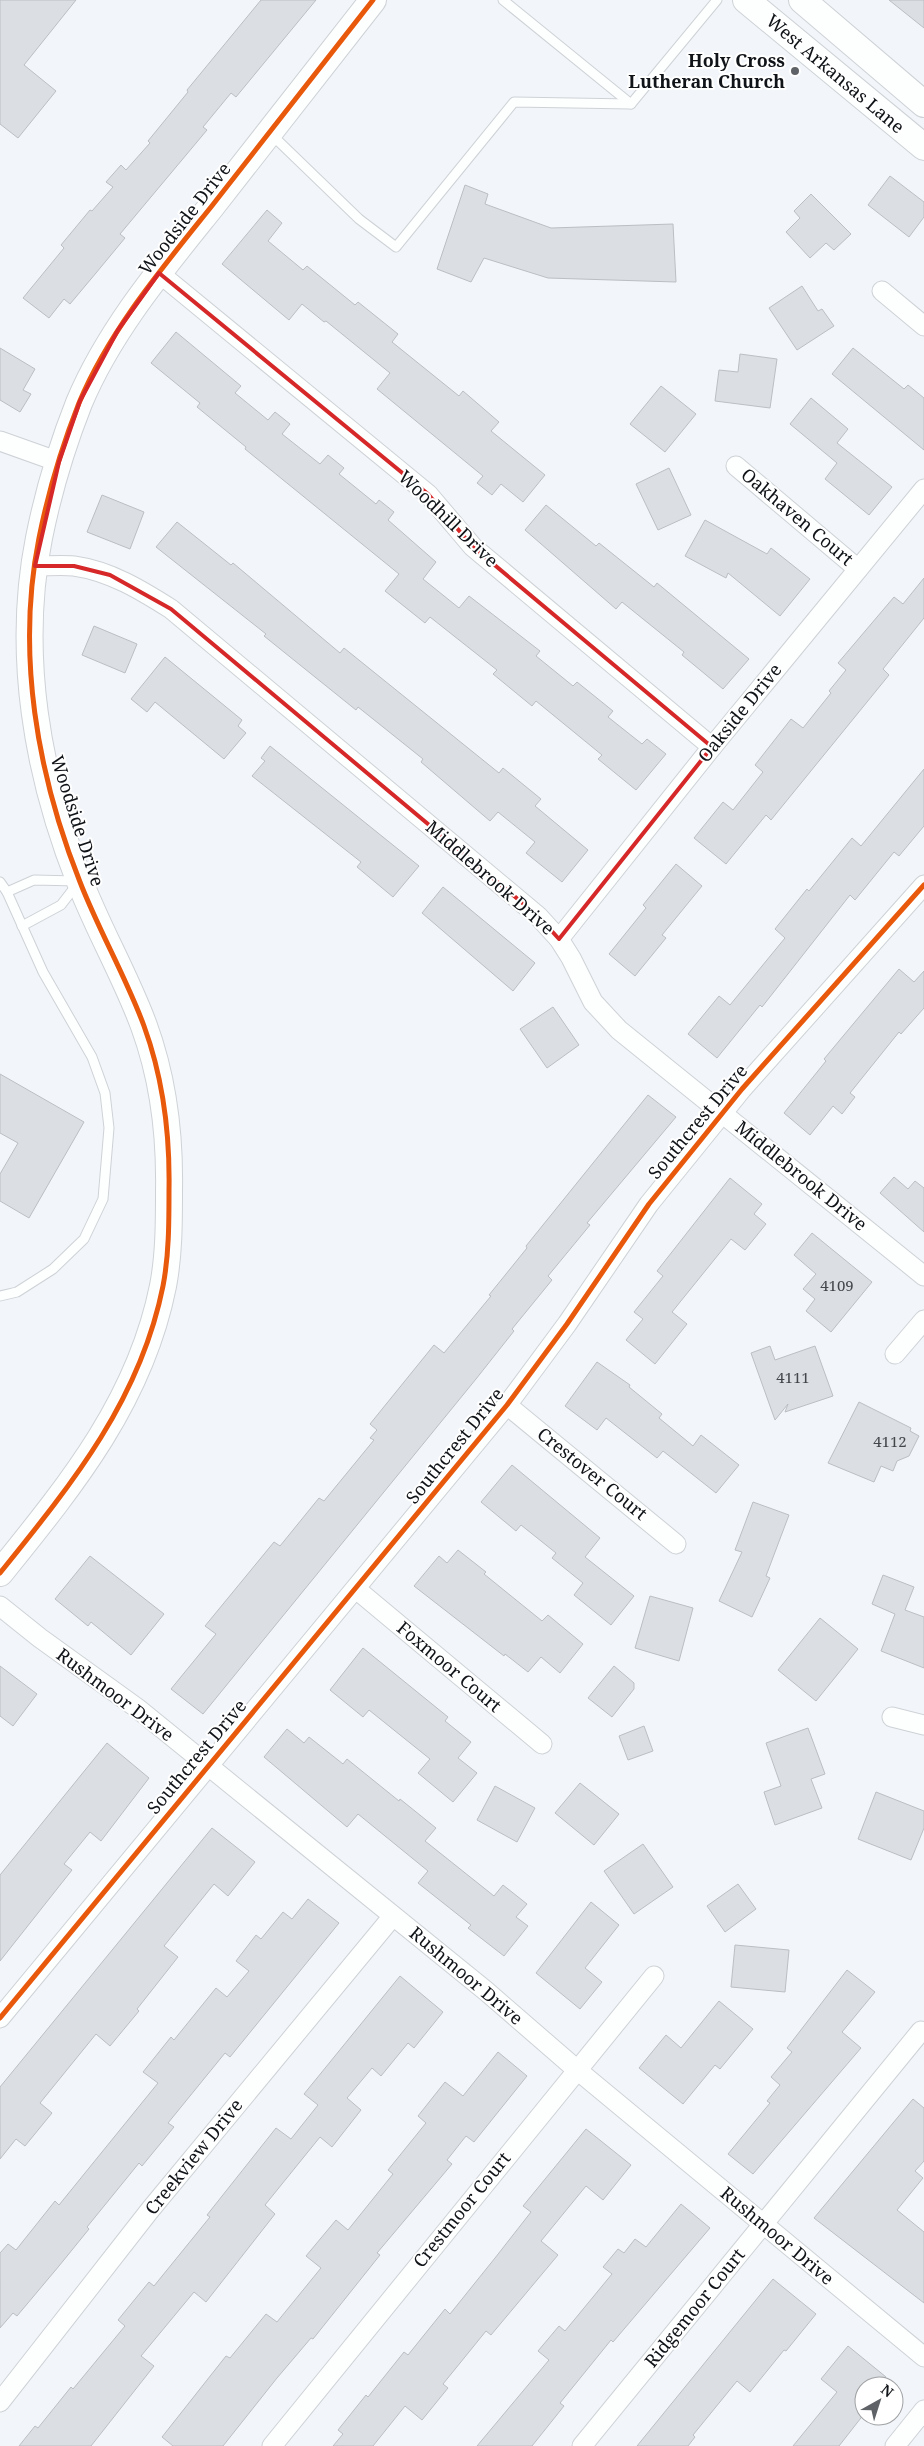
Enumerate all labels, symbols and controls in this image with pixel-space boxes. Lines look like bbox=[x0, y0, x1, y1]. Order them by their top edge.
street label: West Arkansas Lane bbox=[761, 8, 910, 138]
place label: Holy Cross Lutheran Church bbox=[628, 48, 785, 93]
marker: Holy Cross Lutheran Church bbox=[789, 65, 801, 77]
street label: Woodside Drive bbox=[133, 157, 236, 279]
street label: Oakhaven Court bbox=[736, 462, 859, 570]
street label: Woodhill Drive bbox=[394, 464, 504, 572]
street label: Oakside Drive bbox=[692, 658, 787, 767]
street label: Woodside Drive bbox=[45, 752, 110, 889]
street label: Middlebrook Drive bbox=[421, 815, 560, 940]
street label: Southcrest Drive bbox=[642, 1059, 752, 1184]
street label: Middlebrook Drive bbox=[731, 1115, 872, 1236]
house number: 4109 bbox=[820, 1275, 854, 1295]
house number: 4111 bbox=[776, 1367, 810, 1387]
street label: Southcrest Drive bbox=[400, 1382, 509, 1508]
street label: Crestover Court bbox=[533, 1421, 653, 1525]
house number: 4112 bbox=[873, 1431, 907, 1451]
street label: Foxmoor Court bbox=[392, 1615, 507, 1717]
street label: Rushmoor Drive bbox=[52, 1642, 179, 1746]
street label: Southcrest Drive bbox=[141, 1694, 251, 1819]
street label: Rushmoor Drive bbox=[405, 1921, 528, 2030]
street label: Creekview Drive bbox=[139, 2093, 247, 2219]
street label: Crestmoor Court bbox=[407, 2147, 515, 2272]
street label: Rushmoor Drive bbox=[716, 2181, 839, 2290]
street label: Ridgemoor Court bbox=[639, 2243, 750, 2372]
north arrow bbox=[854, 2376, 904, 2426]
text: N bbox=[877, 2380, 898, 2401]

